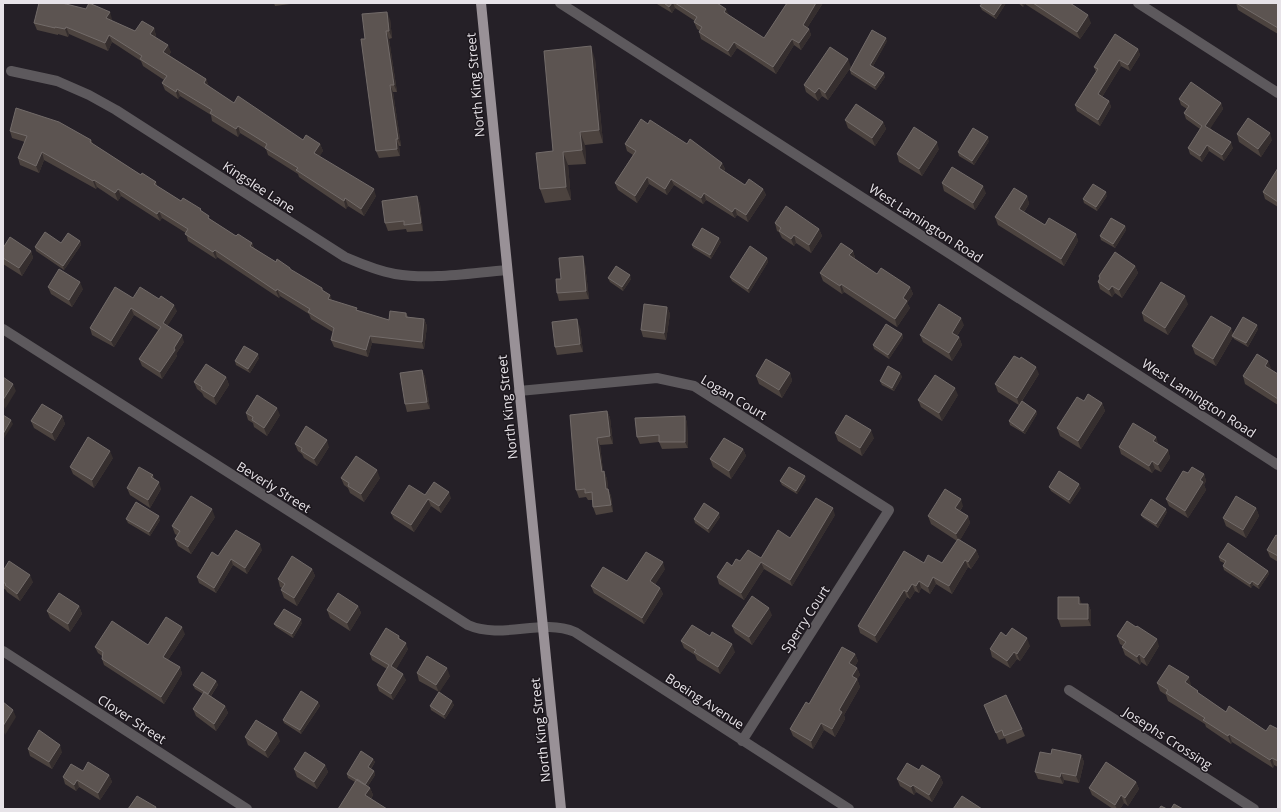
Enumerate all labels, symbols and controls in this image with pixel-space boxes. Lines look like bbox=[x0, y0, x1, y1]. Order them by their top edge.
street label: North King Street bbox=[461, 32, 489, 138]
street label: Kingslee Lane bbox=[219, 157, 299, 217]
street label: West Lamington Road bbox=[865, 179, 987, 267]
street label: North King Street bbox=[493, 354, 521, 460]
street label: West Lamington Road bbox=[1138, 354, 1260, 442]
street label: Logan Court bbox=[698, 370, 771, 424]
street label: Beverly Street bbox=[233, 457, 315, 517]
street label: Sperry Court bbox=[777, 582, 834, 656]
street label: Boeing Avenue bbox=[662, 669, 748, 733]
street label: North King Street bbox=[526, 677, 554, 783]
street label: Clover Street bbox=[94, 690, 170, 748]
street label: Josephs Crossing bbox=[1119, 701, 1216, 773]

